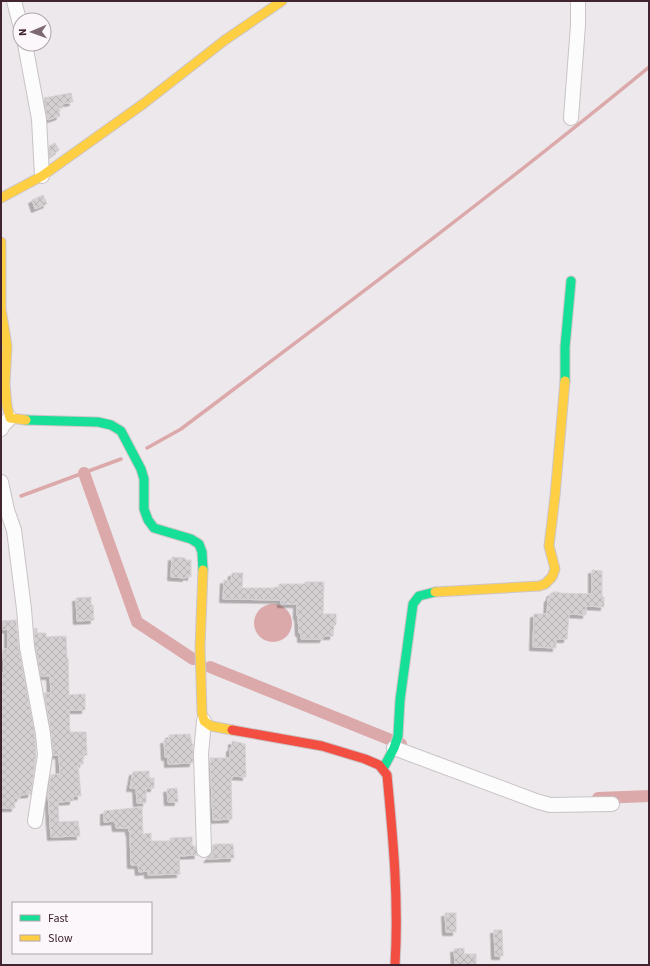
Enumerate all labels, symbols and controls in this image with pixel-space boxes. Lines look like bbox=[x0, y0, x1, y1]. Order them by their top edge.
north arrow bbox=[12, 12, 52, 52]
text: N bbox=[15, 28, 30, 36]
legend bbox=[12, 902, 152, 954]
text: Fast bbox=[48, 910, 68, 927]
text: Slow bbox=[48, 930, 73, 947]

